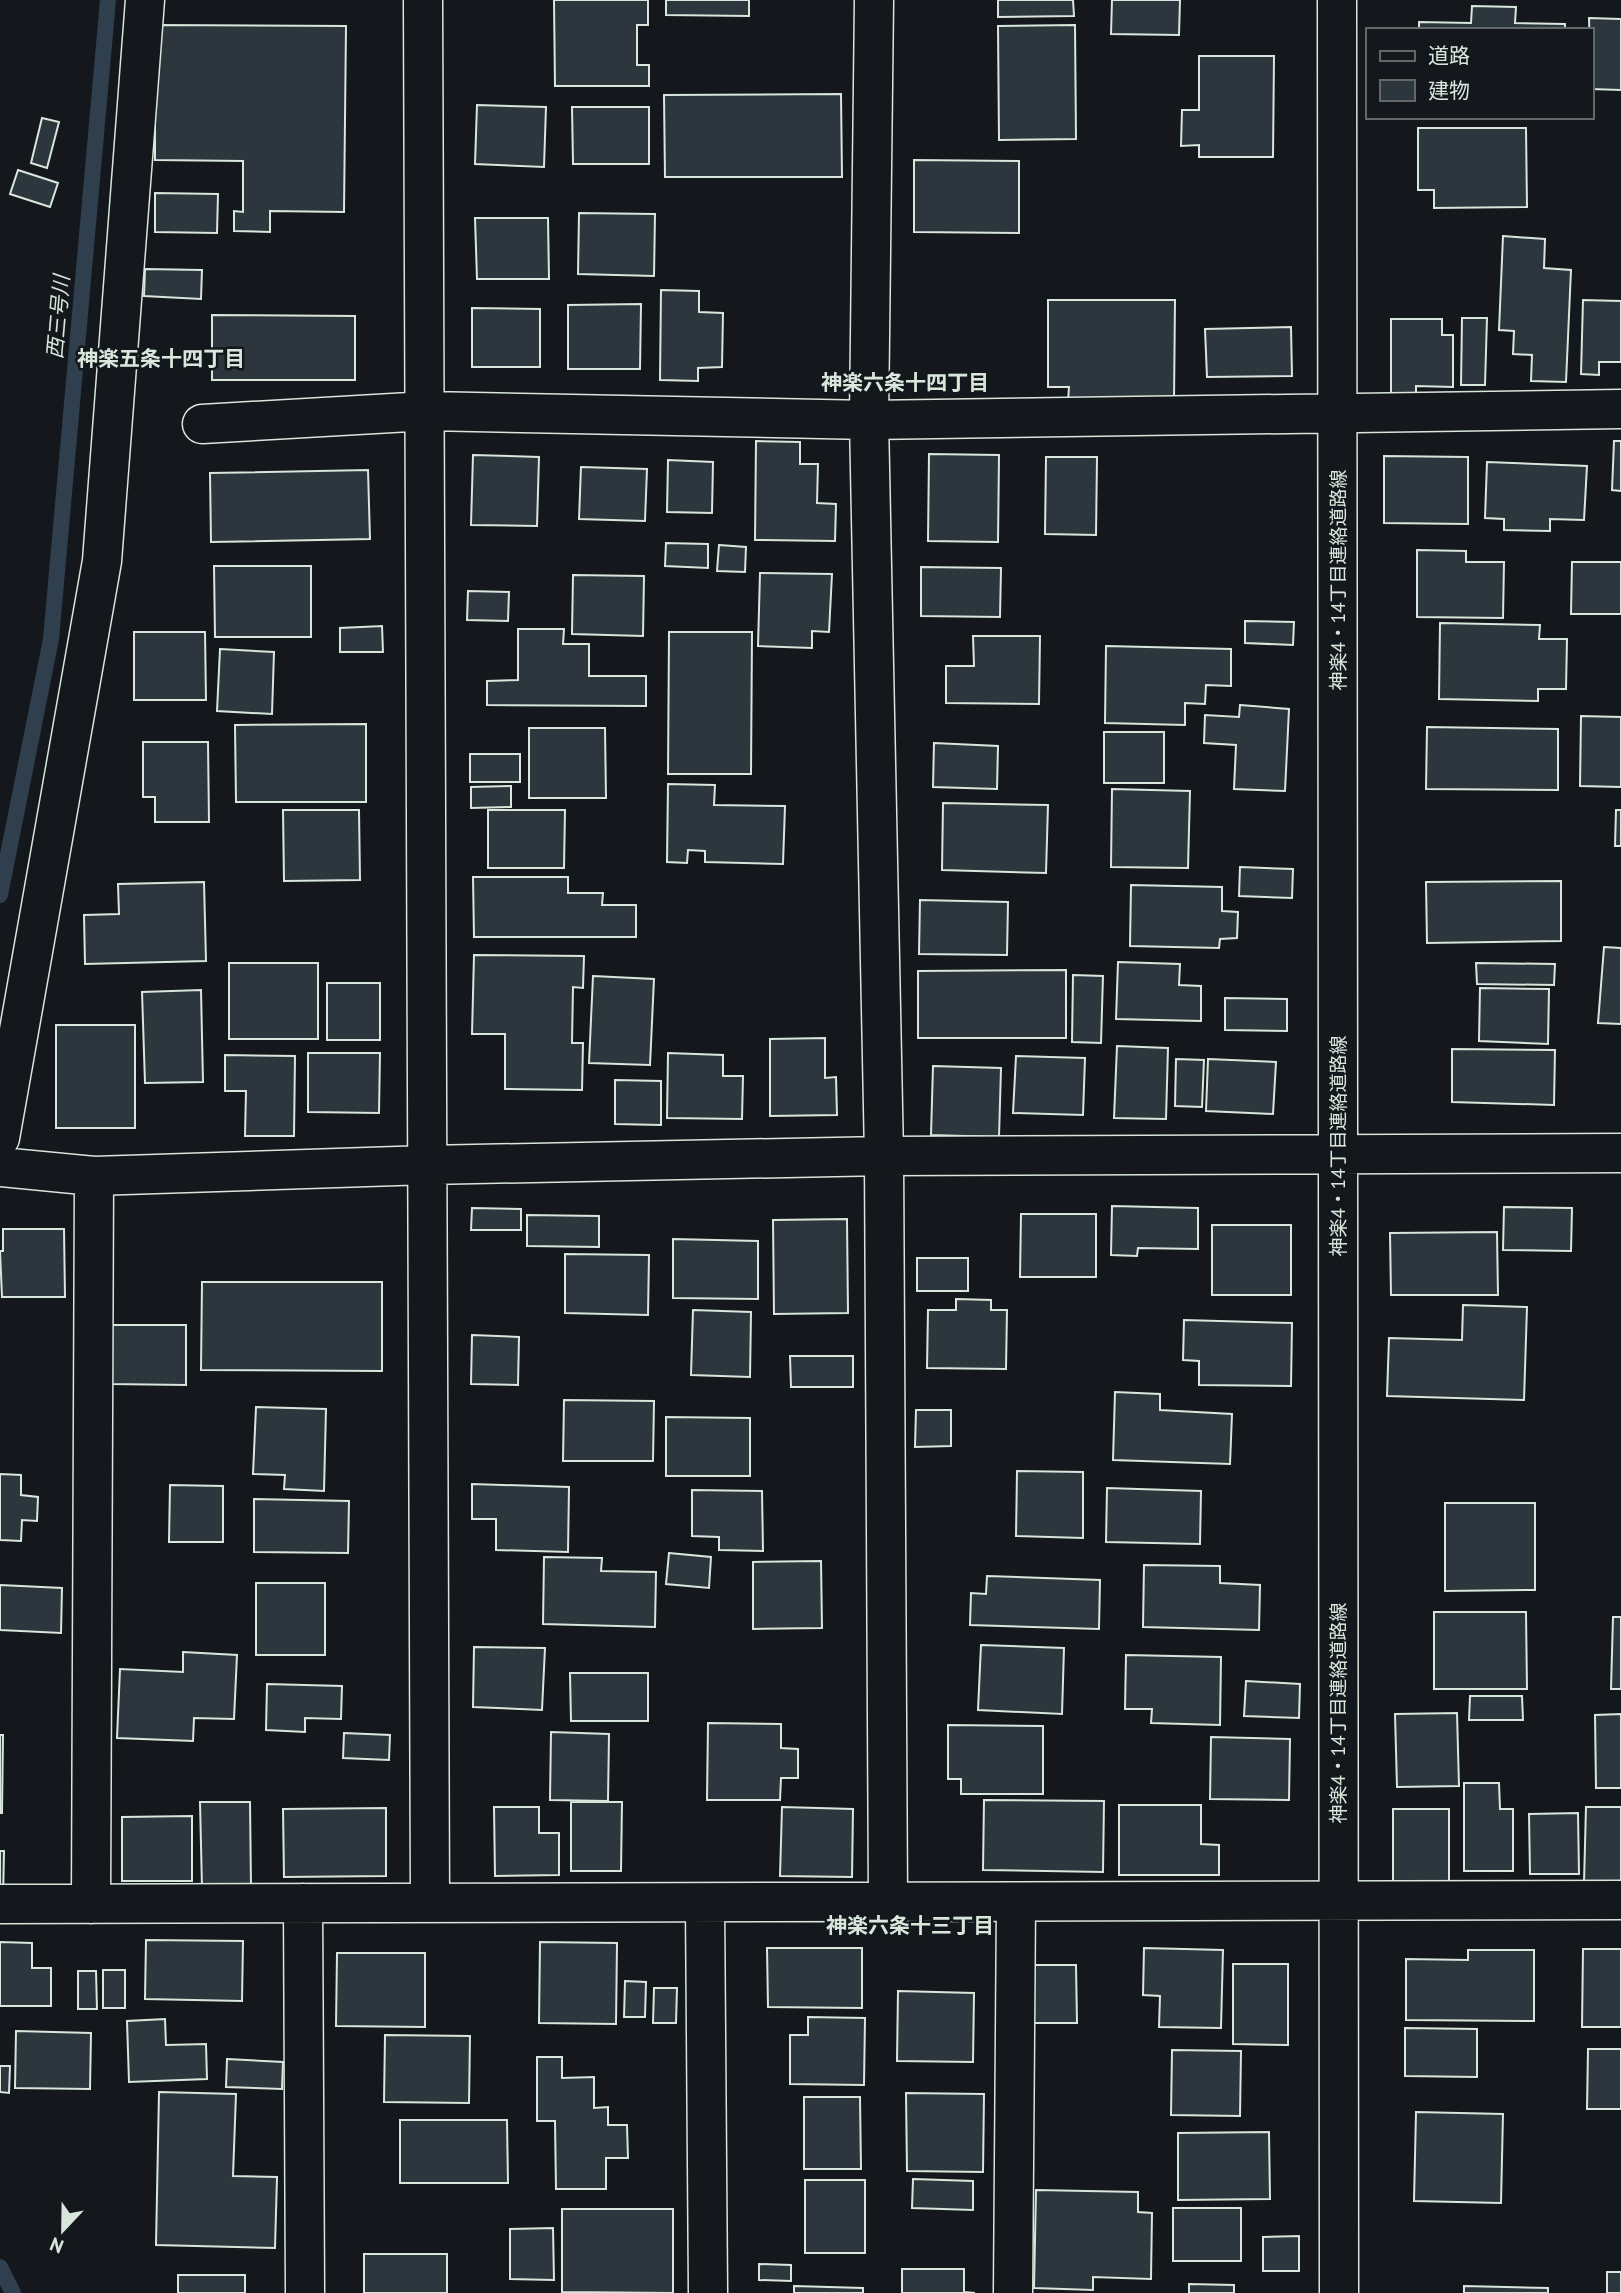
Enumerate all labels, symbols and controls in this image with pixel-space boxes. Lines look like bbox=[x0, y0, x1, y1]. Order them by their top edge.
legend bbox=[1366, 28, 1593, 119]
text: 道路 bbox=[1428, 42, 1470, 69]
text: 建物 bbox=[1428, 77, 1470, 104]
water label: 西三号川 bbox=[41, 272, 75, 360]
district label: 神楽五条十四丁目 bbox=[77, 345, 245, 372]
district label: 神楽六条十四丁目 bbox=[821, 369, 989, 396]
street label: 神楽4・14丁目連絡道路線 bbox=[1326, 469, 1350, 691]
street label: 神楽4・14丁目連絡道路線 bbox=[1326, 1035, 1350, 1257]
street label: 神楽4・14丁目連絡道路線 bbox=[1326, 1602, 1350, 1824]
district label: 神楽六条十三丁目 bbox=[826, 1912, 994, 1939]
north arrow bbox=[28, 2195, 98, 2265]
text: N bbox=[46, 2232, 67, 2259]

